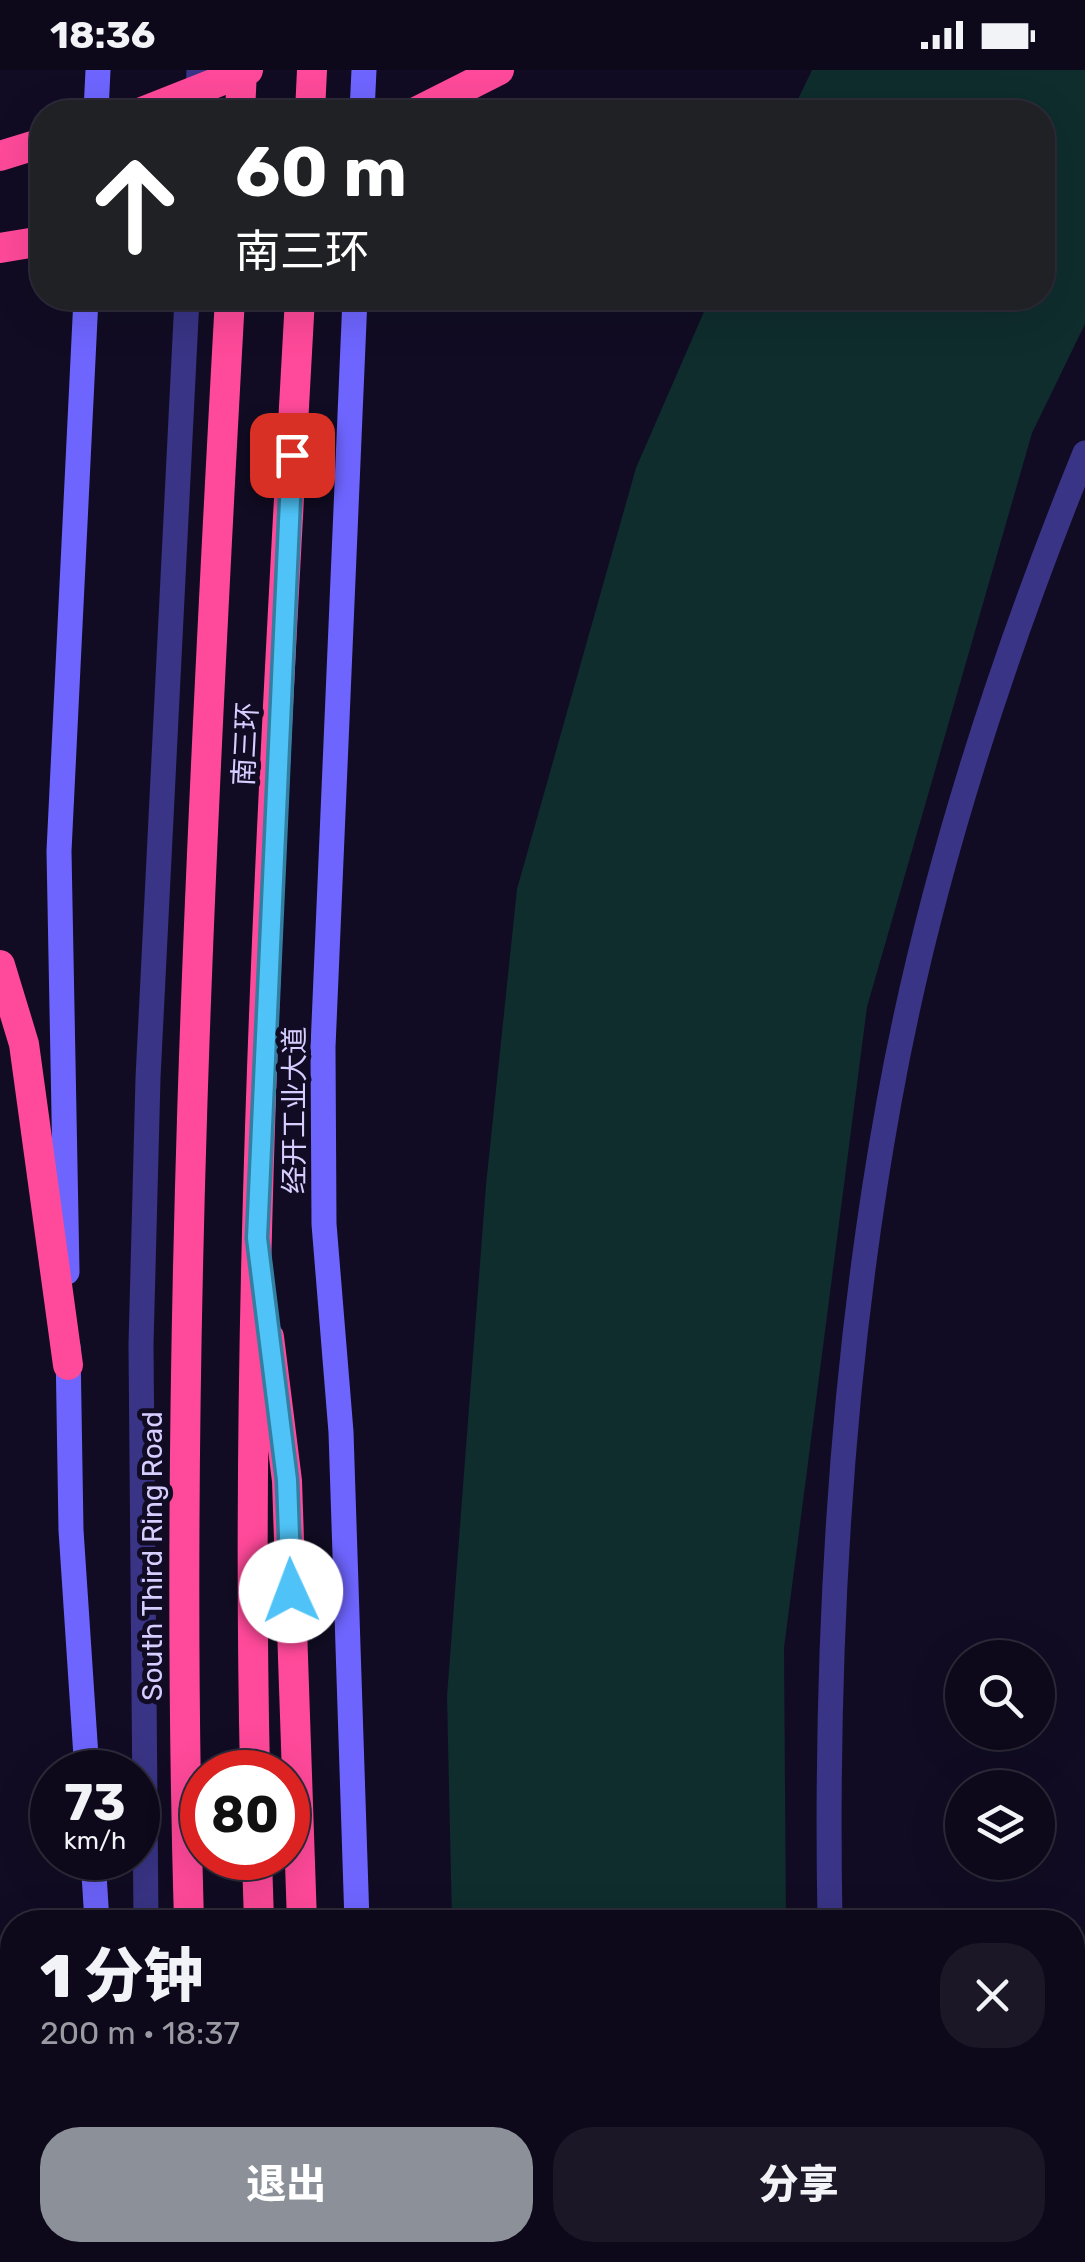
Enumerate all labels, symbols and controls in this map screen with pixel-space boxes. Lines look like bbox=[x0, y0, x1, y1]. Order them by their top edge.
text: 18:36 bbox=[50, 12, 156, 58]
text: 60 m bbox=[235, 131, 407, 214]
icon: ahead bbox=[70, 140, 200, 270]
text: 南三环 bbox=[235, 225, 370, 278]
pin bbox=[250, 413, 335, 498]
icon: arrive bbox=[265, 428, 320, 483]
street label: 南三环 bbox=[227, 701, 264, 787]
street label: 经开工业大道 bbox=[278, 1026, 311, 1194]
street label: South Third Ring Road bbox=[136, 1411, 169, 1701]
position arrow bbox=[239, 1539, 343, 1643]
map controls bbox=[945, 1640, 1055, 1880]
button: search bbox=[945, 1640, 1055, 1750]
speed limit sign: 80 bbox=[180, 1750, 310, 1880]
button: layers bbox=[945, 1770, 1055, 1880]
text: 73 bbox=[64, 1773, 126, 1833]
text: km/h bbox=[64, 1826, 126, 1855]
text: 1 分钟 bbox=[40, 1941, 204, 2012]
button: close bbox=[940, 1943, 1045, 2048]
text: 200 m · 18:37 bbox=[40, 2014, 240, 2052]
button: 退出 bbox=[40, 2127, 533, 2242]
button: 分享 bbox=[553, 2127, 1045, 2242]

